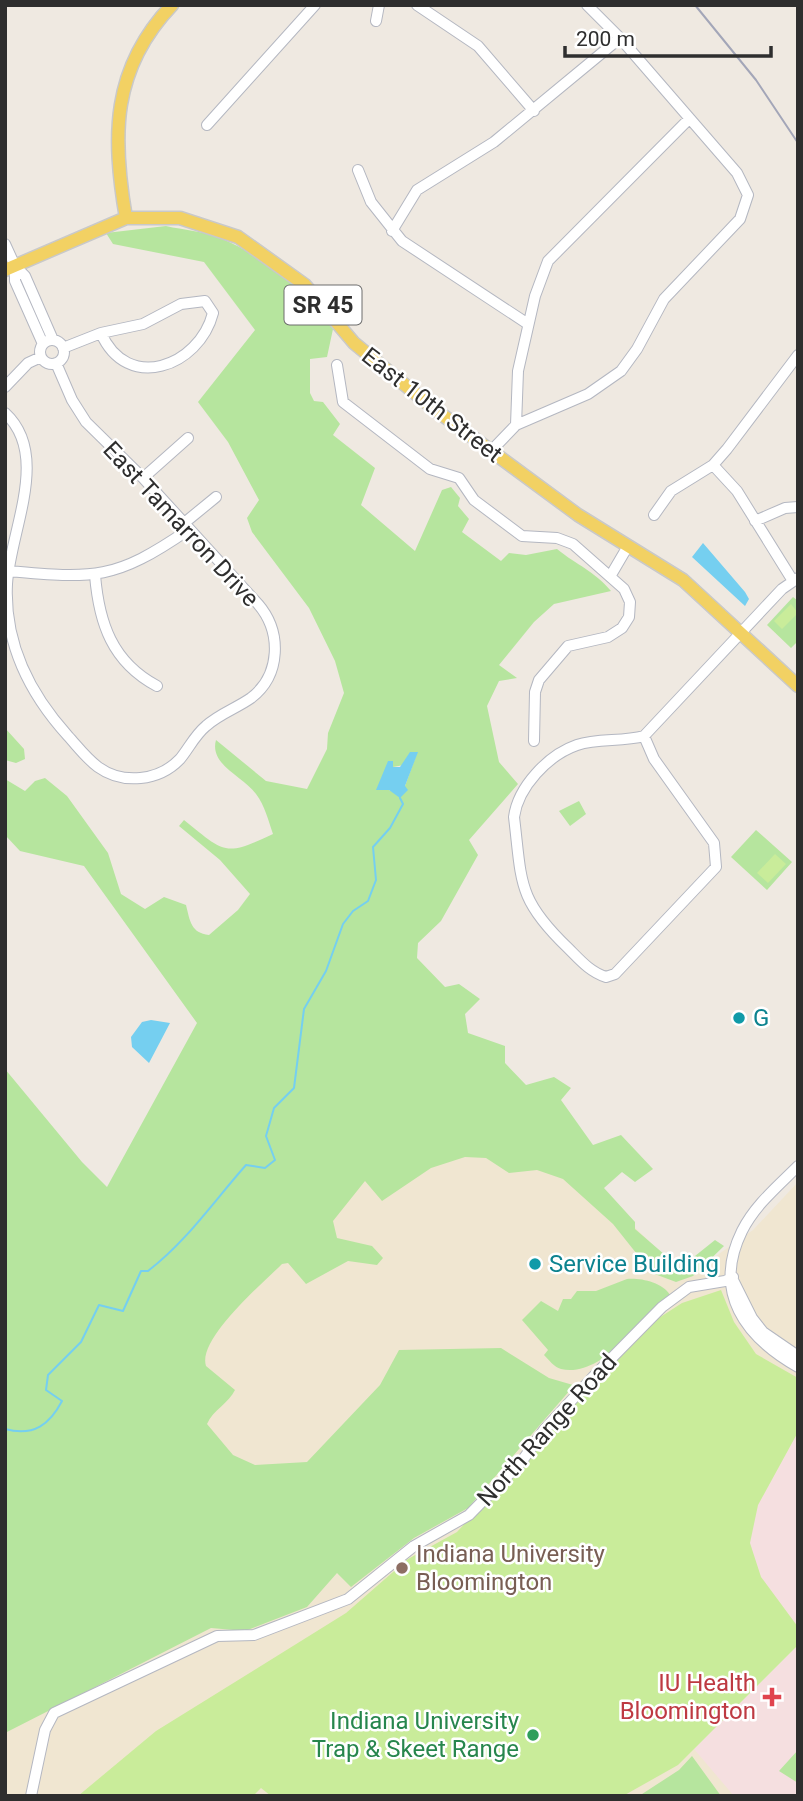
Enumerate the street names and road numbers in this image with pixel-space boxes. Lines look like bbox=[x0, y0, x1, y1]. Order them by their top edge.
road number: SR 45 bbox=[284, 286, 362, 324]
street label: East 10th Street bbox=[356, 342, 508, 469]
street label: East Tamarron Drive bbox=[97, 436, 265, 612]
street label: North Range Road bbox=[471, 1348, 623, 1512]

